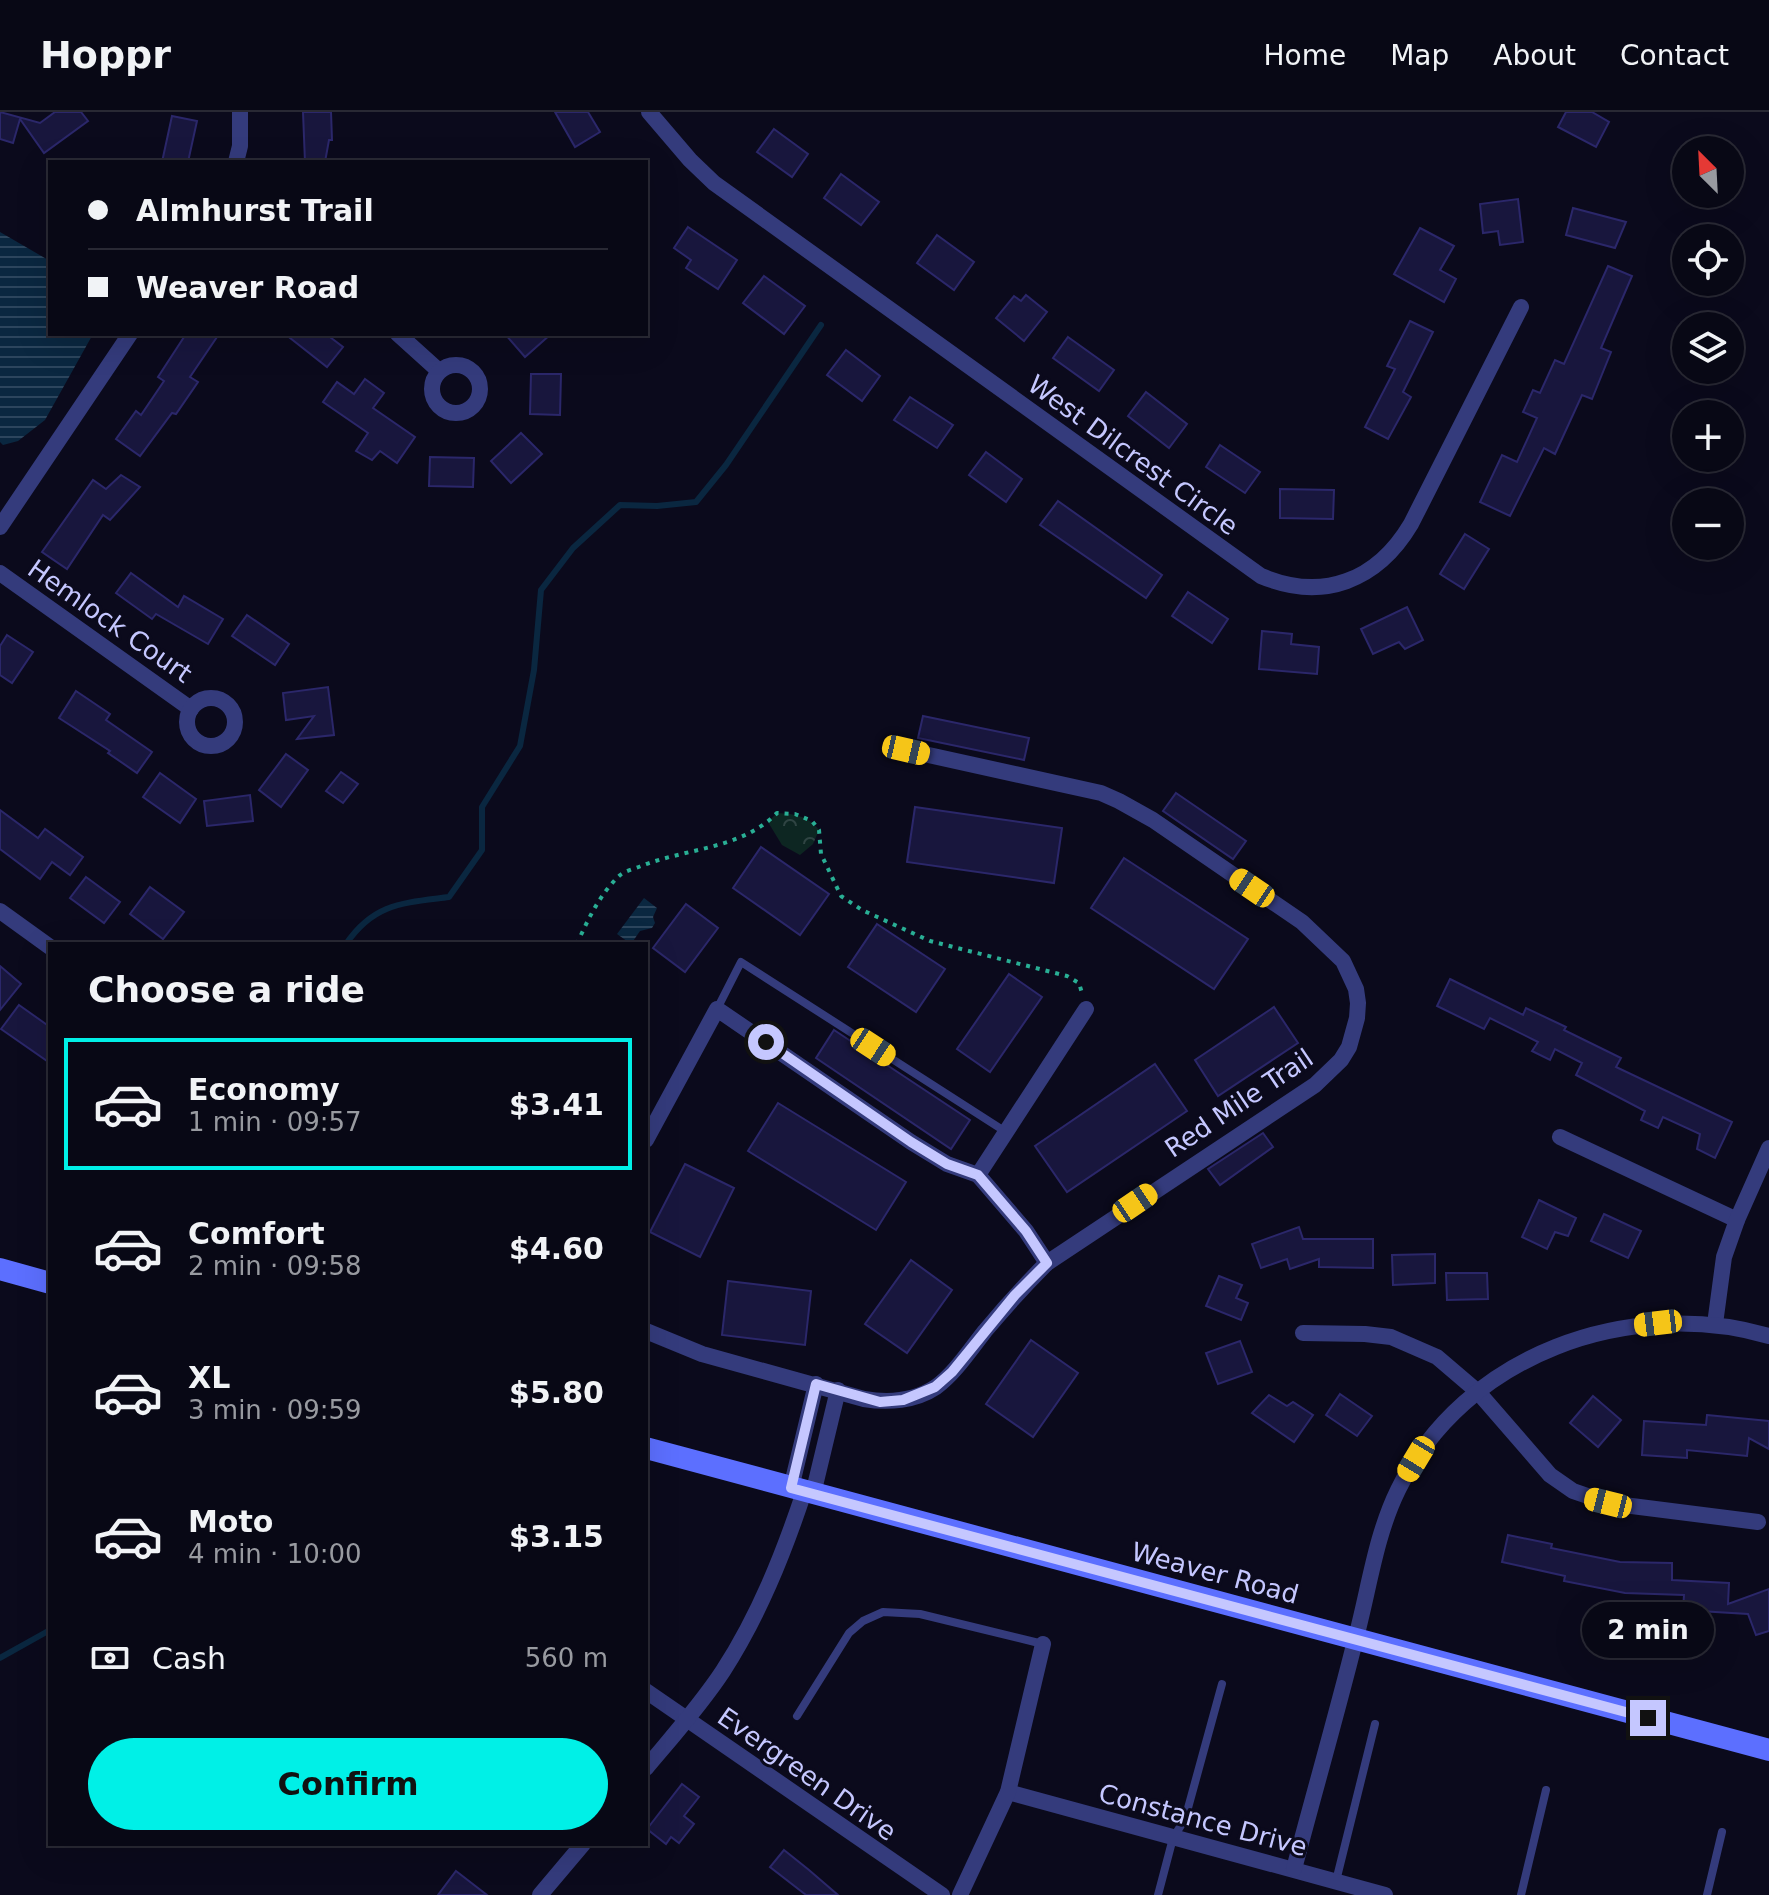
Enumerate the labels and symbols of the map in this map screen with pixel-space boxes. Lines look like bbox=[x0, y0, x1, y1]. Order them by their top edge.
north arrow bbox=[1672, 136, 1744, 208]
street label: West Dilcrest Circle bbox=[1022, 369, 1244, 541]
street label: Hemlock Court bbox=[22, 553, 198, 689]
car bbox=[880, 733, 932, 767]
car bbox=[1225, 865, 1279, 911]
route start bbox=[748, 1024, 784, 1060]
car bbox=[846, 1024, 900, 1070]
street label: Red Mile Trail bbox=[1159, 1042, 1319, 1164]
car bbox=[1108, 1180, 1162, 1226]
car bbox=[1633, 1308, 1683, 1338]
car bbox=[1393, 1432, 1439, 1486]
car bbox=[1582, 1486, 1634, 1520]
street label: Weaver Road bbox=[1128, 1536, 1302, 1610]
callout: 2 min bbox=[1582, 1602, 1714, 1658]
route end bbox=[1630, 1700, 1666, 1736]
street label: Evergreen Drive bbox=[712, 1701, 902, 1847]
street label: Constance Drive bbox=[1095, 1778, 1311, 1862]

